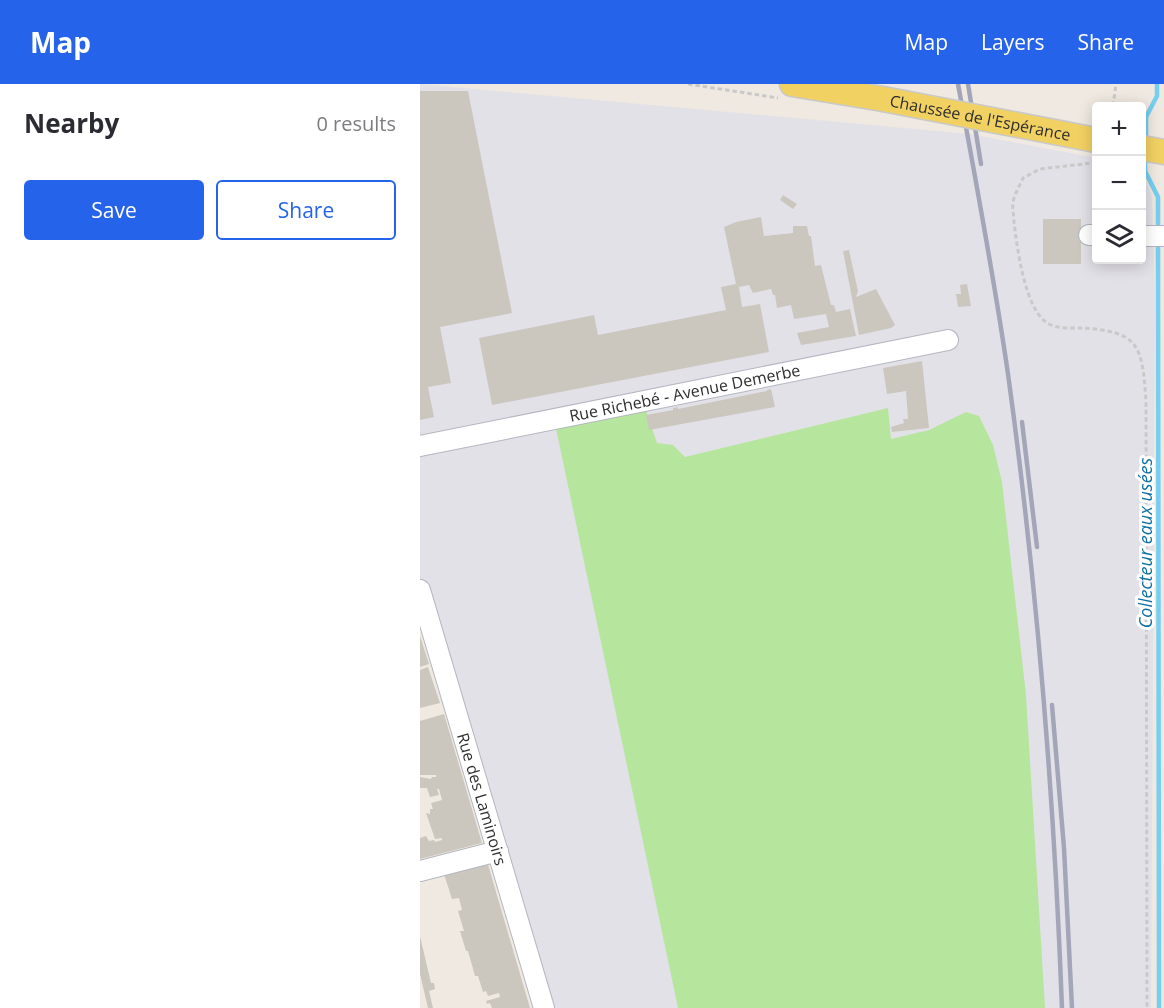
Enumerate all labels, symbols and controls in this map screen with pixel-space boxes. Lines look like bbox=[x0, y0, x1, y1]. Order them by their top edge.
text: Map bbox=[30, 23, 91, 61]
text: Map bbox=[905, 28, 948, 56]
text: Layers bbox=[981, 28, 1045, 56]
text: Share bbox=[1078, 28, 1134, 56]
street label: Chaussée de l'Espérance bbox=[888, 90, 1072, 146]
map controls bbox=[1092, 102, 1146, 264]
button: + bbox=[1092, 102, 1146, 156]
text: Nearby bbox=[24, 105, 119, 141]
text: 0 results bbox=[316, 110, 396, 137]
button: − bbox=[1092, 156, 1146, 210]
button: Save bbox=[24, 180, 204, 240]
button: Share bbox=[216, 180, 396, 240]
button: layers bbox=[1092, 210, 1146, 264]
street label: Rue Richebé - Avenue Demerbe bbox=[567, 359, 802, 427]
water label: Collecteur eaux usées bbox=[1133, 457, 1157, 628]
street label: Rue des Laminoirs bbox=[452, 730, 512, 868]

